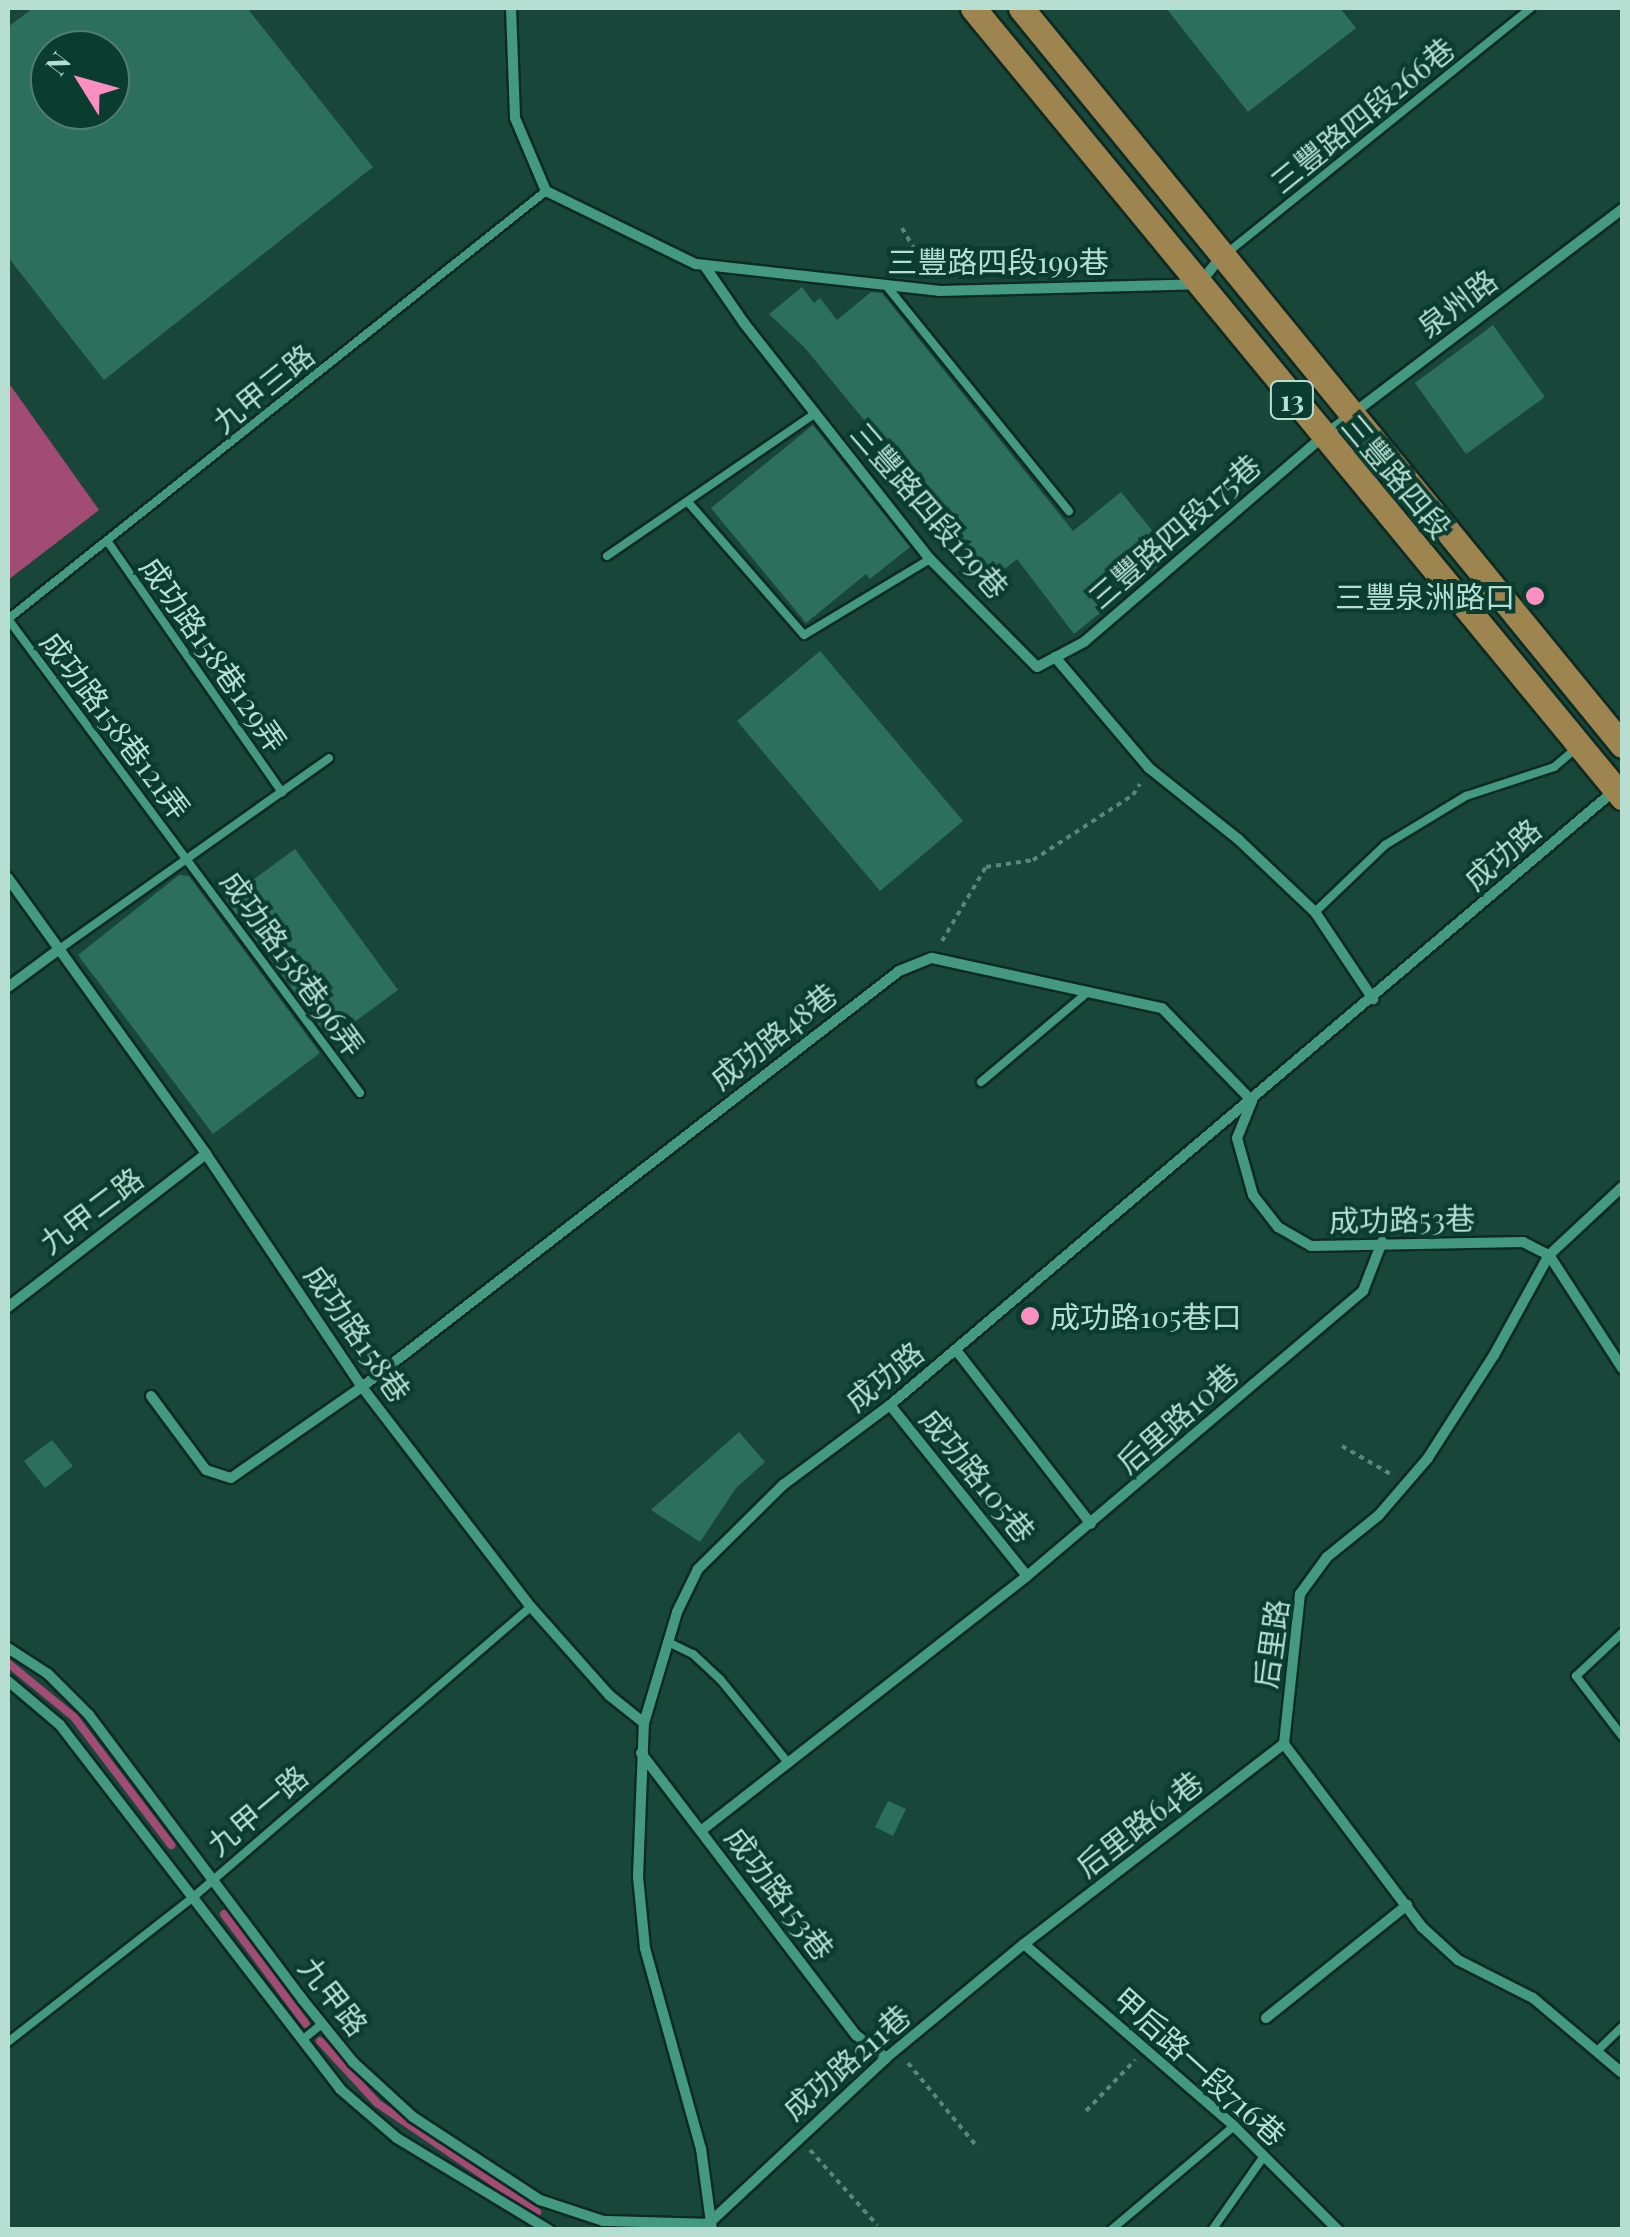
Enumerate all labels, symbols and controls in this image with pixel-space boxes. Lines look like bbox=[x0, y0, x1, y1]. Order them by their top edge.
north arrow bbox=[30, 30, 130, 130]
street label: 三豐路四段266巷 bbox=[1263, 30, 1461, 200]
text: N bbox=[36, 44, 78, 82]
street label: 三豐路四段199巷 bbox=[887, 243, 1109, 279]
street label: 泉州路 bbox=[1410, 262, 1504, 344]
street label: 九甲三路 bbox=[205, 336, 321, 440]
road number: 13 bbox=[1270, 377, 1314, 423]
street label: 三豐路四段 bbox=[1335, 407, 1459, 545]
street label: 三豐路四段129巷 bbox=[844, 415, 1016, 605]
street label: 三豐路四段175巷 bbox=[1081, 447, 1267, 615]
street label: 成功路158巷129弄 bbox=[133, 550, 295, 758]
place label: 三豐泉洲路口 bbox=[1335, 578, 1515, 614]
marker: 三豐泉洲路口 bbox=[1524, 585, 1546, 607]
street label: 成功路158巷121弄 bbox=[34, 624, 198, 826]
street label: 成功路 bbox=[1456, 811, 1548, 897]
street label: 成功路158巷96弄 bbox=[214, 864, 372, 1062]
street label: 成功路48巷 bbox=[703, 976, 843, 1096]
street label: 九甲二路 bbox=[32, 1160, 150, 1260]
street label: 成功路53巷 bbox=[1329, 1200, 1475, 1238]
street label: 成功路158巷 bbox=[298, 1258, 418, 1408]
place label: 成功路105巷口 bbox=[1050, 1298, 1242, 1334]
marker: 成功路105巷口 bbox=[1019, 1305, 1041, 1327]
street label: 成功路 bbox=[838, 1334, 930, 1418]
street label: 后里路10巷 bbox=[1109, 1356, 1245, 1480]
street label: 成功路105巷 bbox=[913, 1401, 1043, 1549]
street label: 后里路 bbox=[1247, 1597, 1295, 1691]
street label: 九甲一路 bbox=[199, 1758, 315, 1862]
street label: 后里路64巷 bbox=[1069, 1764, 1209, 1884]
street label: 成功路153巷 bbox=[718, 1820, 842, 1966]
street label: 九甲路 bbox=[292, 1949, 376, 2043]
street label: 甲后路一段716巷 bbox=[1107, 1979, 1293, 2153]
street label: 成功路211巷 bbox=[775, 1997, 917, 2127]

